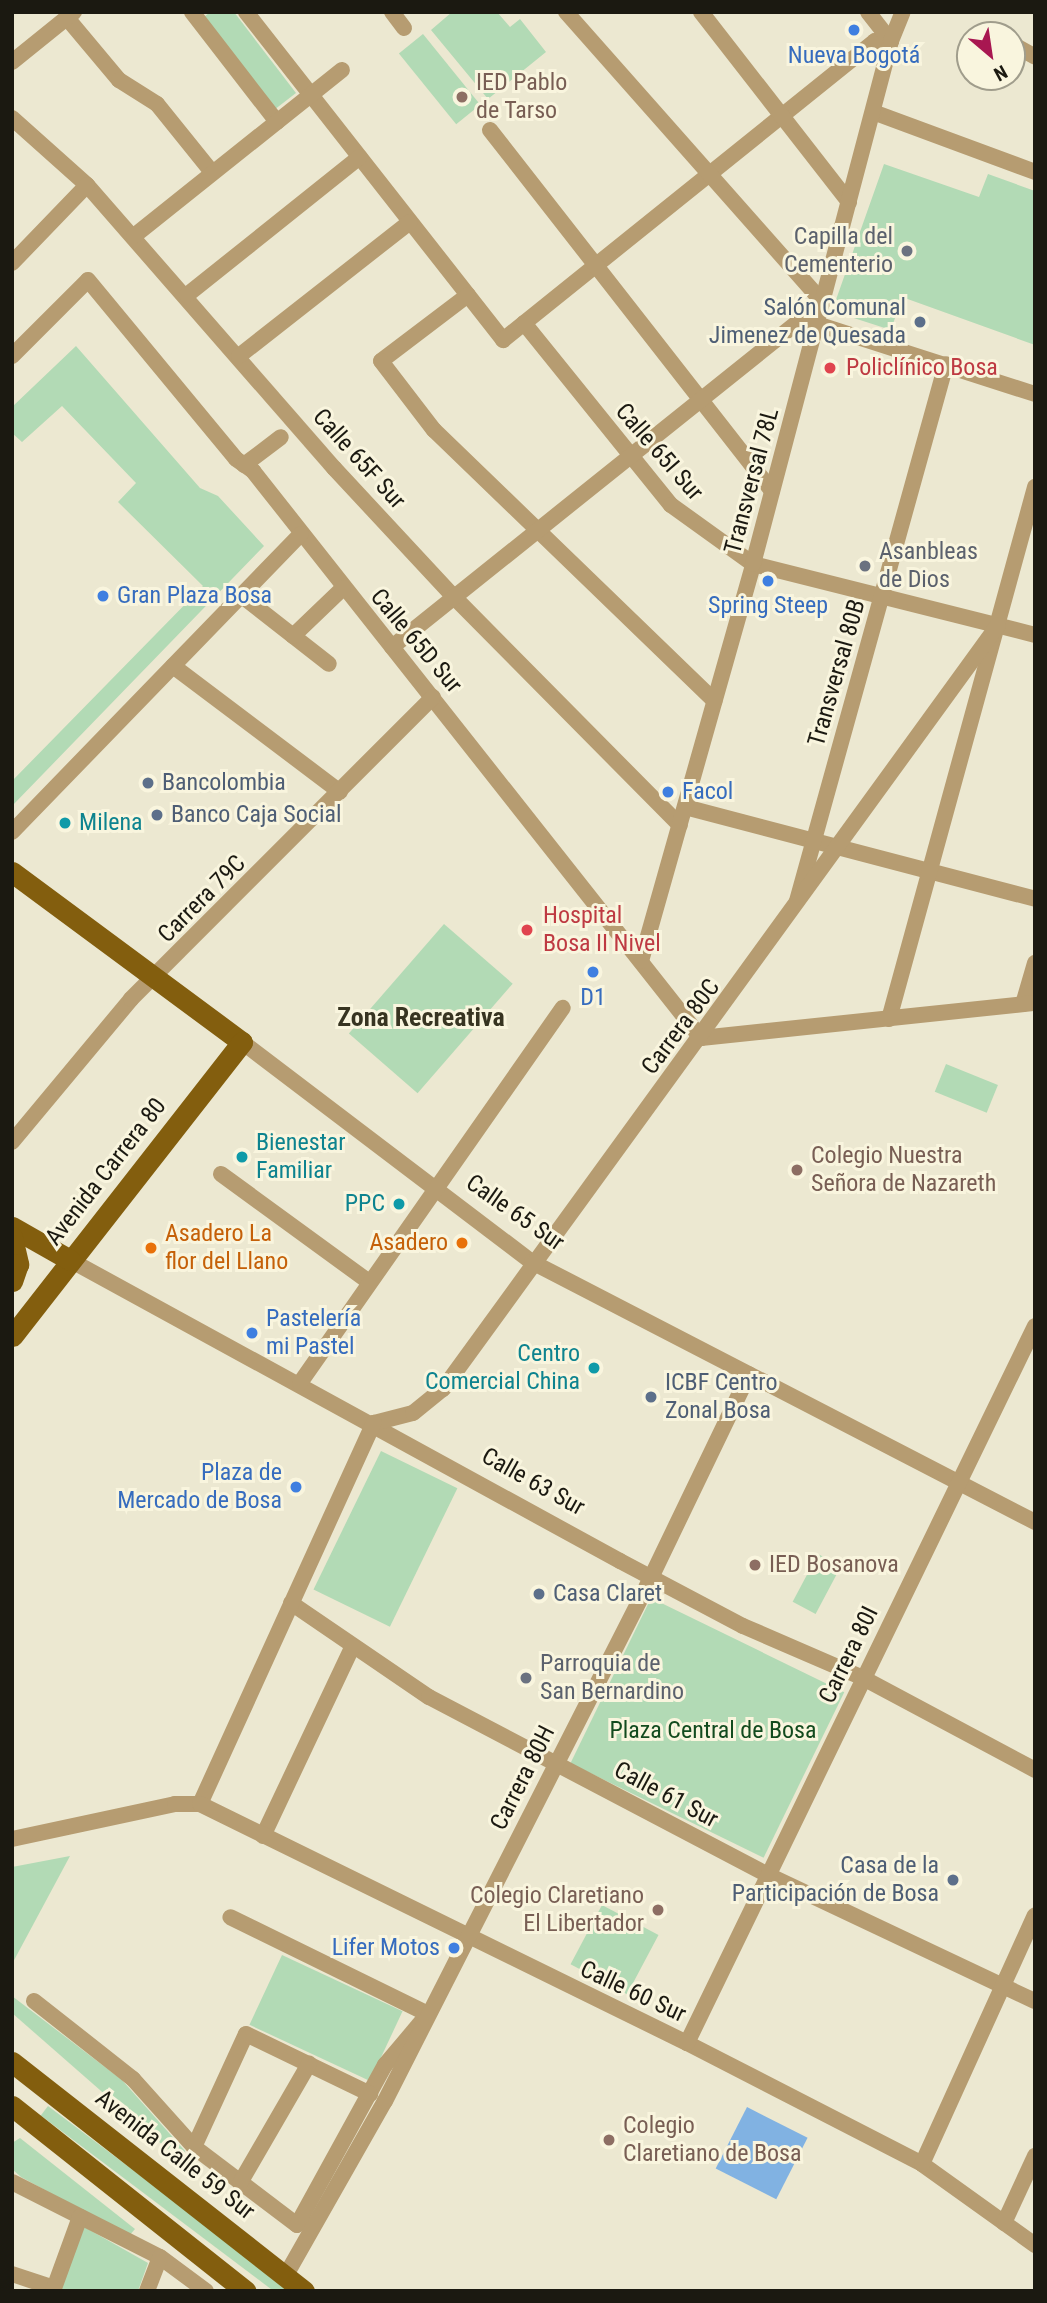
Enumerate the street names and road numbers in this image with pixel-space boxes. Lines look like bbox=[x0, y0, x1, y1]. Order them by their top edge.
street label: Calle 65I Sur bbox=[609, 397, 709, 507]
street label: Calle 65F Sur bbox=[306, 403, 412, 515]
street label: Transversal 78L bbox=[719, 405, 785, 557]
street label: Calle 65D Sur bbox=[364, 583, 468, 699]
street label: Transversal 80B bbox=[802, 596, 872, 750]
street label: Carrera 79C bbox=[152, 849, 252, 949]
street label: Carrera 80C bbox=[636, 974, 726, 1080]
street label: Avenida Carrera 80 bbox=[40, 1093, 172, 1251]
street label: Calle 65 Sur bbox=[460, 1169, 570, 1257]
street label: Calle 63 Sur bbox=[476, 1442, 590, 1522]
street label: Carrera 80I bbox=[813, 1602, 885, 1708]
street label: Carrera 80H bbox=[484, 1721, 562, 1835]
street label: Calle 61 Sur bbox=[609, 1756, 723, 1834]
street label: Calle 60 Sur bbox=[576, 1955, 690, 2029]
street label: Avenida Calle 59 Sur bbox=[90, 2084, 260, 2226]

